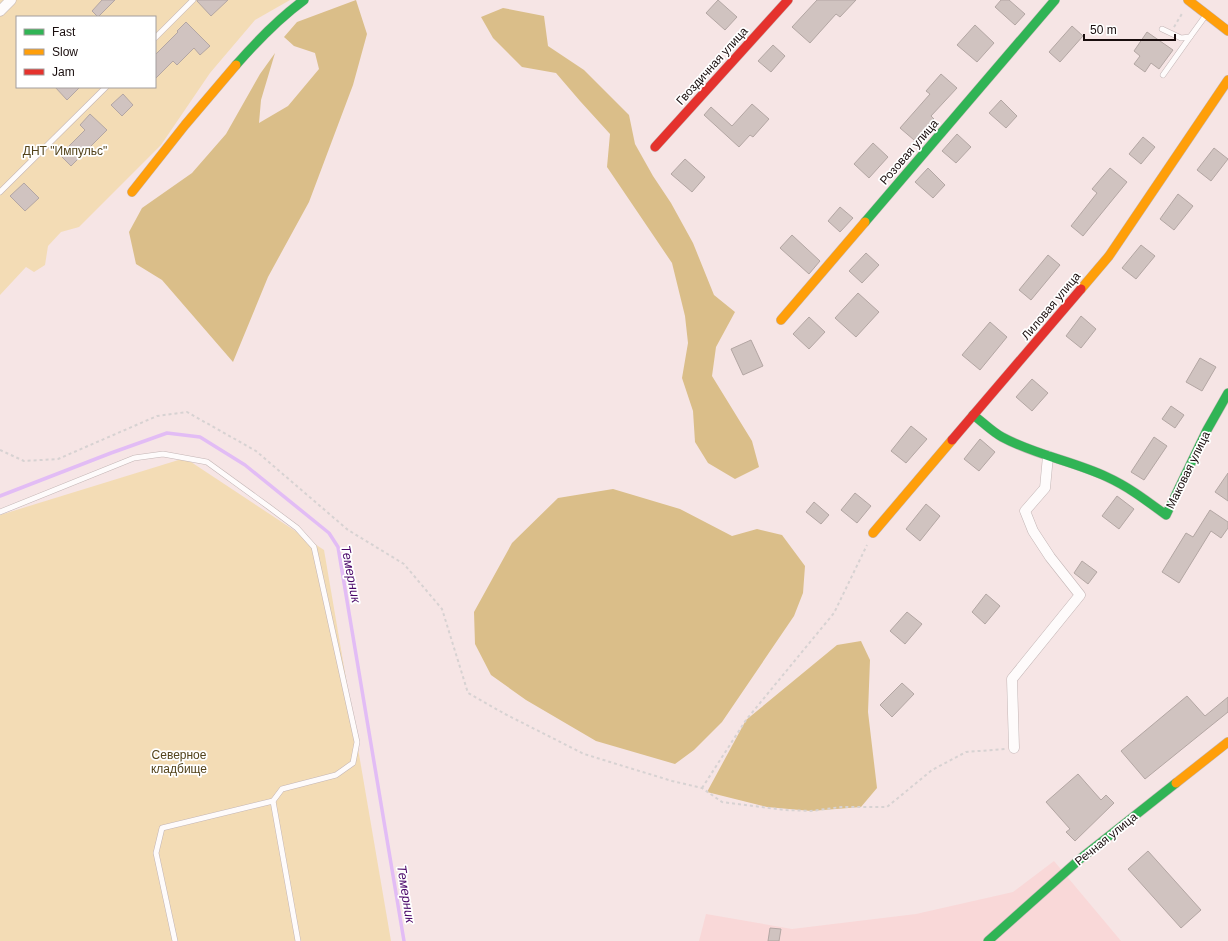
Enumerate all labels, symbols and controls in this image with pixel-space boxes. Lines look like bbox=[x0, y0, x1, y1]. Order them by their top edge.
legend bbox=[16, 16, 156, 88]
scale bar bbox=[1084, 16, 1175, 42]
text: 50 m bbox=[1090, 23, 1117, 37]
street label: Гвоздичная улица bbox=[673, 24, 751, 108]
text: Fast bbox=[52, 25, 76, 39]
text: Slow bbox=[52, 45, 78, 59]
text: Jam bbox=[52, 65, 75, 79]
street label: Розовая улица bbox=[877, 116, 941, 187]
park label: ДНТ "Импульс" bbox=[23, 144, 107, 158]
street label: Лиловая улица bbox=[1019, 269, 1084, 343]
street label: Маковая улица bbox=[1163, 429, 1213, 511]
water label: Темерник bbox=[338, 544, 364, 605]
park label: Северное кладбище bbox=[151, 748, 207, 776]
street label: Речная улица bbox=[1072, 809, 1140, 868]
water label: Темерник bbox=[394, 864, 418, 925]

